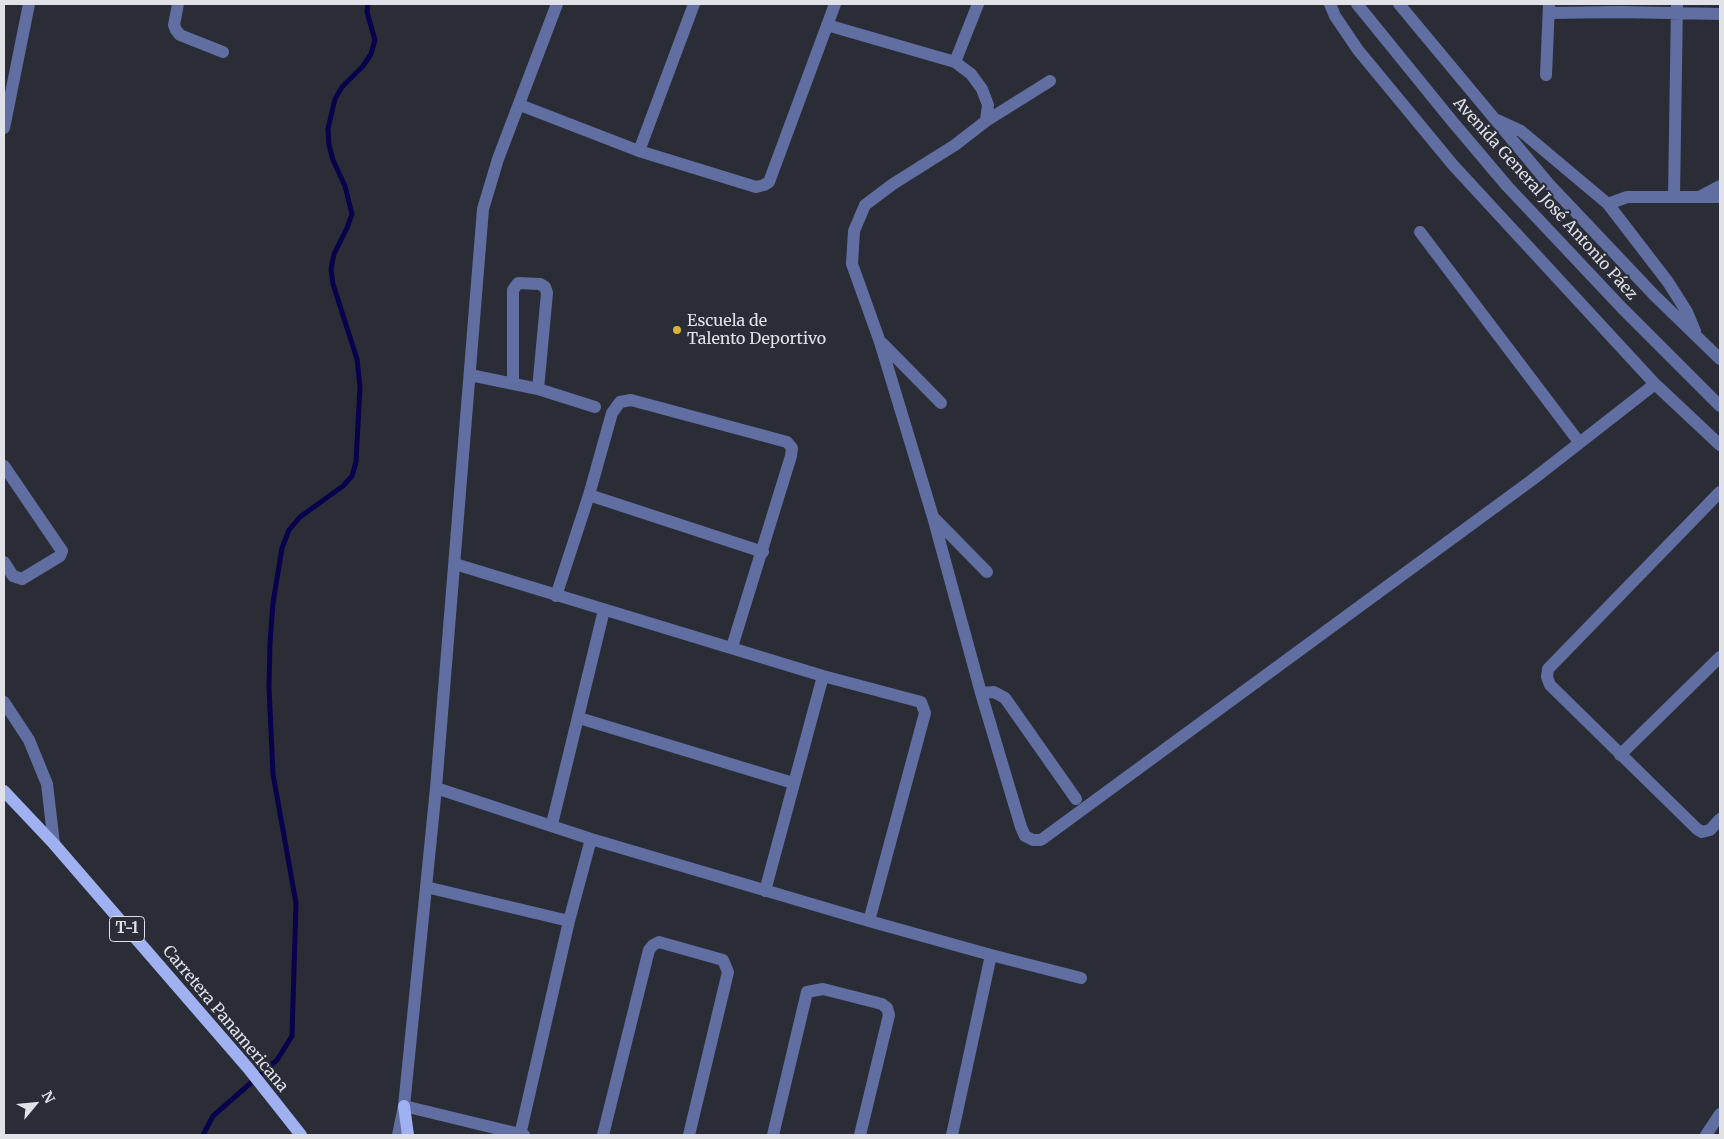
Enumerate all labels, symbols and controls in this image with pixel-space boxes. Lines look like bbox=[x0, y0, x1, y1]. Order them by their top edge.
street label: Avenida General José Antonio Páez bbox=[1449, 94, 1641, 304]
place label: Escuela de Talento Deportivo bbox=[687, 311, 826, 349]
marker: Escuela de Talento Deportivo bbox=[671, 324, 683, 336]
road number: T-1 bbox=[110, 916, 144, 942]
street label: Carretera Panamericana bbox=[158, 942, 292, 1096]
north arrow bbox=[10, 1079, 60, 1129]
text: N bbox=[38, 1088, 59, 1106]

